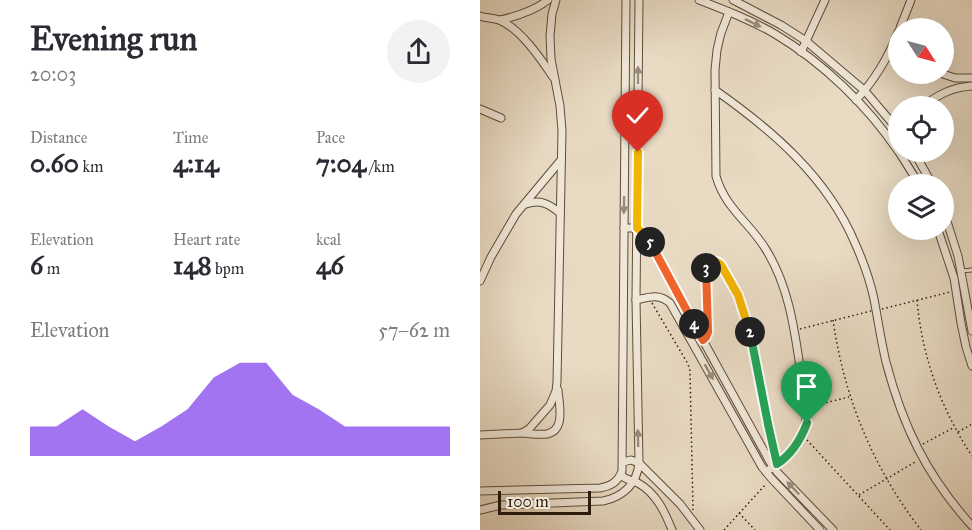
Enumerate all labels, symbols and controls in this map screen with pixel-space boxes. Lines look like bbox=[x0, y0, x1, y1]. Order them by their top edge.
one-way arrow bbox=[744, 18, 761, 28]
north arrow bbox=[888, 18, 954, 84]
map controls bbox=[888, 18, 954, 240]
text: Evening run bbox=[30, 19, 197, 59]
button: share bbox=[387, 20, 450, 83]
text: 20:03 bbox=[30, 62, 76, 86]
one-way arrow bbox=[633, 66, 643, 85]
pin bbox=[612, 90, 663, 152]
button: locate bbox=[888, 96, 954, 162]
icon: check bbox=[621, 99, 654, 132]
text: Distance bbox=[30, 128, 87, 147]
text: Time bbox=[173, 128, 208, 147]
text: Pace bbox=[316, 128, 345, 147]
text: 0.60 bbox=[30, 147, 79, 179]
text: 4:14 bbox=[173, 147, 219, 179]
text: 7:04 bbox=[316, 147, 366, 179]
text: km bbox=[79, 157, 103, 176]
text: /km bbox=[366, 157, 395, 176]
button: layers bbox=[888, 174, 954, 240]
one-way arrow bbox=[619, 196, 629, 215]
pin: 5 bbox=[635, 227, 665, 257]
text: Elevation bbox=[30, 230, 94, 249]
text: Heart rate bbox=[173, 230, 240, 249]
text: kcal bbox=[316, 230, 341, 249]
text: 5 bbox=[646, 232, 654, 251]
text: 6 bbox=[30, 249, 43, 281]
text: 148 bbox=[173, 249, 212, 281]
text: 46 bbox=[316, 249, 344, 281]
pin: 3 bbox=[691, 253, 721, 283]
text: 3 bbox=[703, 258, 709, 277]
text: m bbox=[43, 259, 60, 278]
text: bpm bbox=[212, 259, 244, 278]
pin: 4 bbox=[679, 309, 709, 339]
text: 4 bbox=[690, 314, 698, 333]
pin: 2 bbox=[735, 317, 765, 347]
text: Elevation bbox=[30, 318, 109, 342]
text: 57–62 m bbox=[378, 318, 450, 342]
text: 2 bbox=[746, 322, 754, 341]
pin bbox=[781, 361, 832, 423]
one-way arrow bbox=[704, 364, 714, 381]
icon: arrive bbox=[790, 370, 823, 403]
one-way arrow bbox=[633, 429, 643, 448]
one-way arrow bbox=[786, 480, 800, 495]
scale bar bbox=[498, 488, 591, 516]
text: 100 m bbox=[507, 492, 549, 511]

